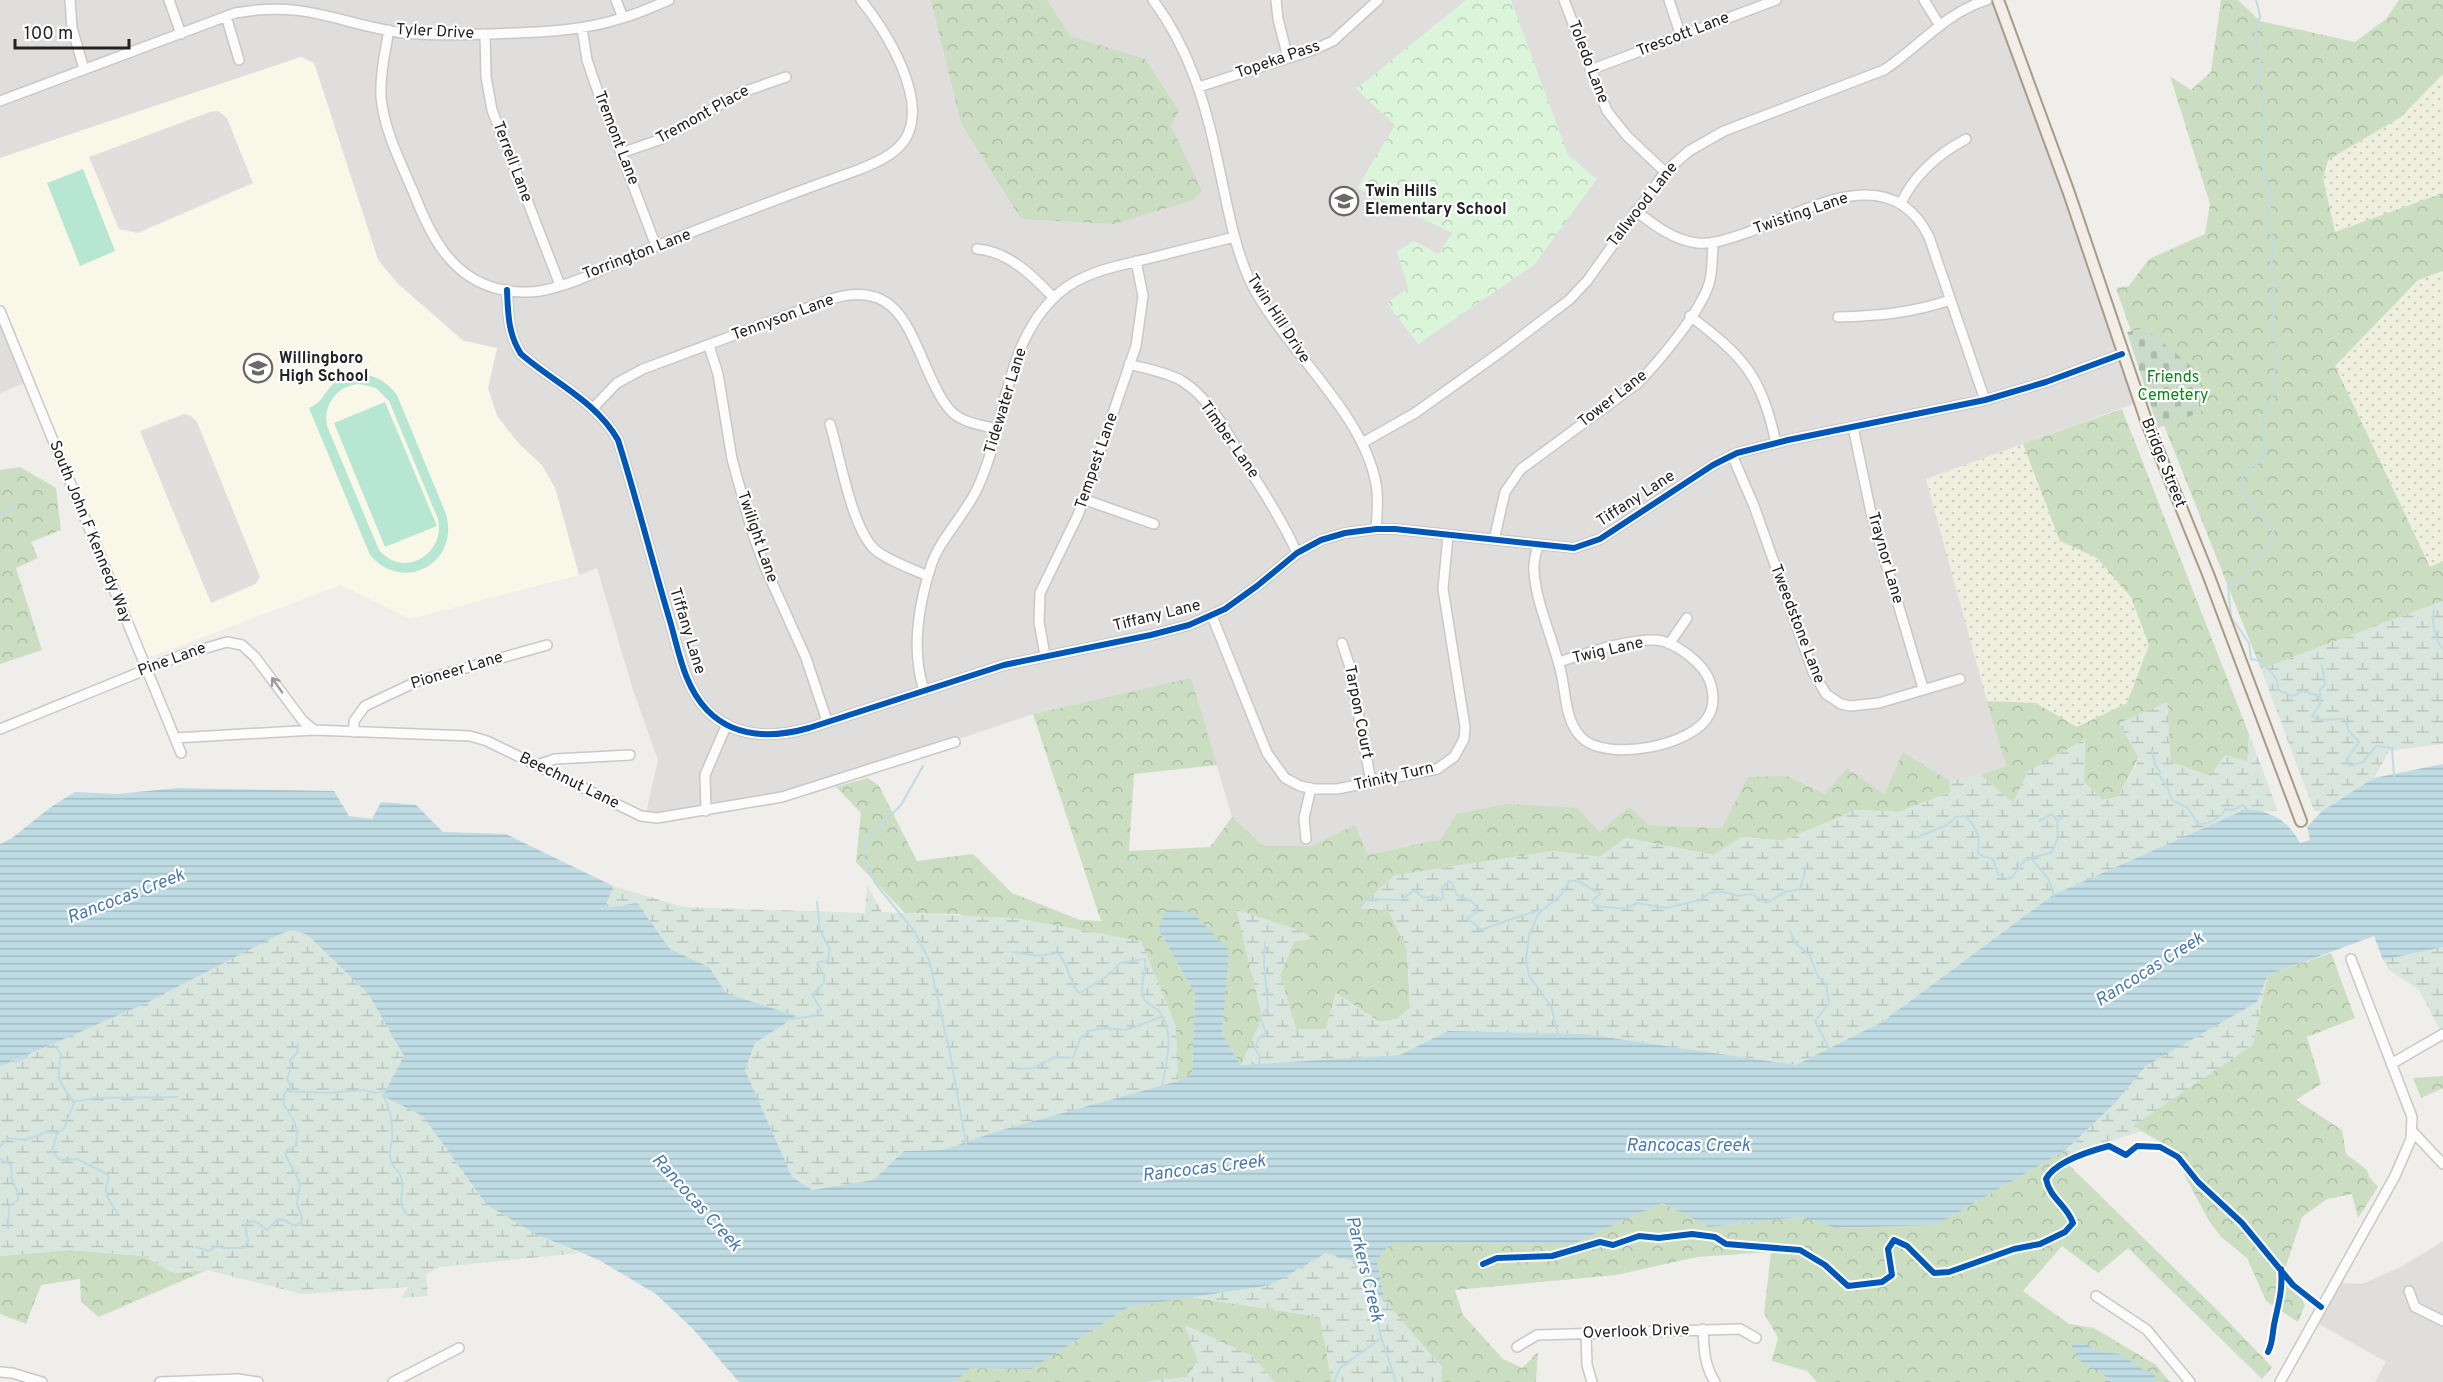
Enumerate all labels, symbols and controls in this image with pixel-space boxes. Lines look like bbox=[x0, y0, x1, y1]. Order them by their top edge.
street label: Trescott Lane bbox=[1634, 8, 1732, 62]
scale bar bbox=[15, 12, 129, 50]
street label: Toledo Lane bbox=[1563, 18, 1613, 106]
street label: Tyler Drive bbox=[396, 20, 474, 44]
text: 100 m bbox=[24, 23, 73, 46]
street label: Topeka Pass bbox=[1233, 36, 1323, 84]
street label: Tremont Place bbox=[653, 81, 753, 149]
street label: Tremont Lane bbox=[589, 88, 643, 188]
street label: Terrell Lane bbox=[487, 119, 537, 205]
street label: Tallwood Lane bbox=[1603, 158, 1683, 252]
place label: Twin Hills Elementary School bbox=[1365, 182, 1507, 220]
school or university icon: Twin Hills Elementary School bbox=[1328, 185, 1360, 217]
street label: Twisting Lane bbox=[1751, 188, 1851, 240]
street label: Torrington Lane bbox=[580, 225, 694, 285]
street label: Twin Hill Drive bbox=[1242, 271, 1314, 367]
street label: Tennyson Lane bbox=[729, 290, 837, 346]
street label: Tidewater Lane bbox=[980, 345, 1032, 457]
place label: Willingboro High School bbox=[279, 349, 368, 387]
school or university icon: Willingboro High School bbox=[242, 352, 274, 384]
street label: Tower Lane bbox=[1574, 366, 1652, 432]
park label: Friends Cemetery bbox=[2138, 368, 2208, 406]
street label: Timber Lane bbox=[1195, 397, 1263, 483]
street label: Tempest Lane bbox=[1071, 410, 1123, 512]
street label: Bridge Street bbox=[2136, 415, 2190, 511]
street label: South John F Kennedy Way bbox=[44, 438, 136, 626]
street label: Tiffany Lane bbox=[1593, 466, 1679, 532]
street label: Twilight Lane bbox=[732, 489, 782, 585]
street label: Traynor Lane bbox=[1862, 510, 1908, 606]
street label: Tweedstone Lane bbox=[1765, 562, 1829, 686]
street label: Tiffany Lane bbox=[664, 585, 710, 677]
street label: Tiffany Lane bbox=[1111, 595, 1203, 637]
street label: Twig Lane bbox=[1570, 633, 1646, 669]
street label: Pine Lane bbox=[135, 638, 209, 682]
street label: Pioneer Lane bbox=[409, 648, 505, 694]
street label: Tarpon Court bbox=[1339, 663, 1377, 761]
one-way arrow bbox=[271, 677, 283, 693]
street label: Beechnut Lane bbox=[516, 748, 622, 814]
street label: Trinity Turn bbox=[1352, 758, 1436, 796]
water label: Rancocas Creek bbox=[64, 864, 189, 930]
water label: Rancocas Creek bbox=[2091, 927, 2209, 1013]
water label: Rancocas Creek bbox=[1626, 1135, 1751, 1158]
water label: Rancocas Creek bbox=[646, 1149, 747, 1257]
water label: Rancocas Creek bbox=[1141, 1150, 1268, 1188]
water label: Parkers Creek bbox=[1340, 1214, 1389, 1325]
street label: Overlook Drive bbox=[1582, 1320, 1690, 1344]

